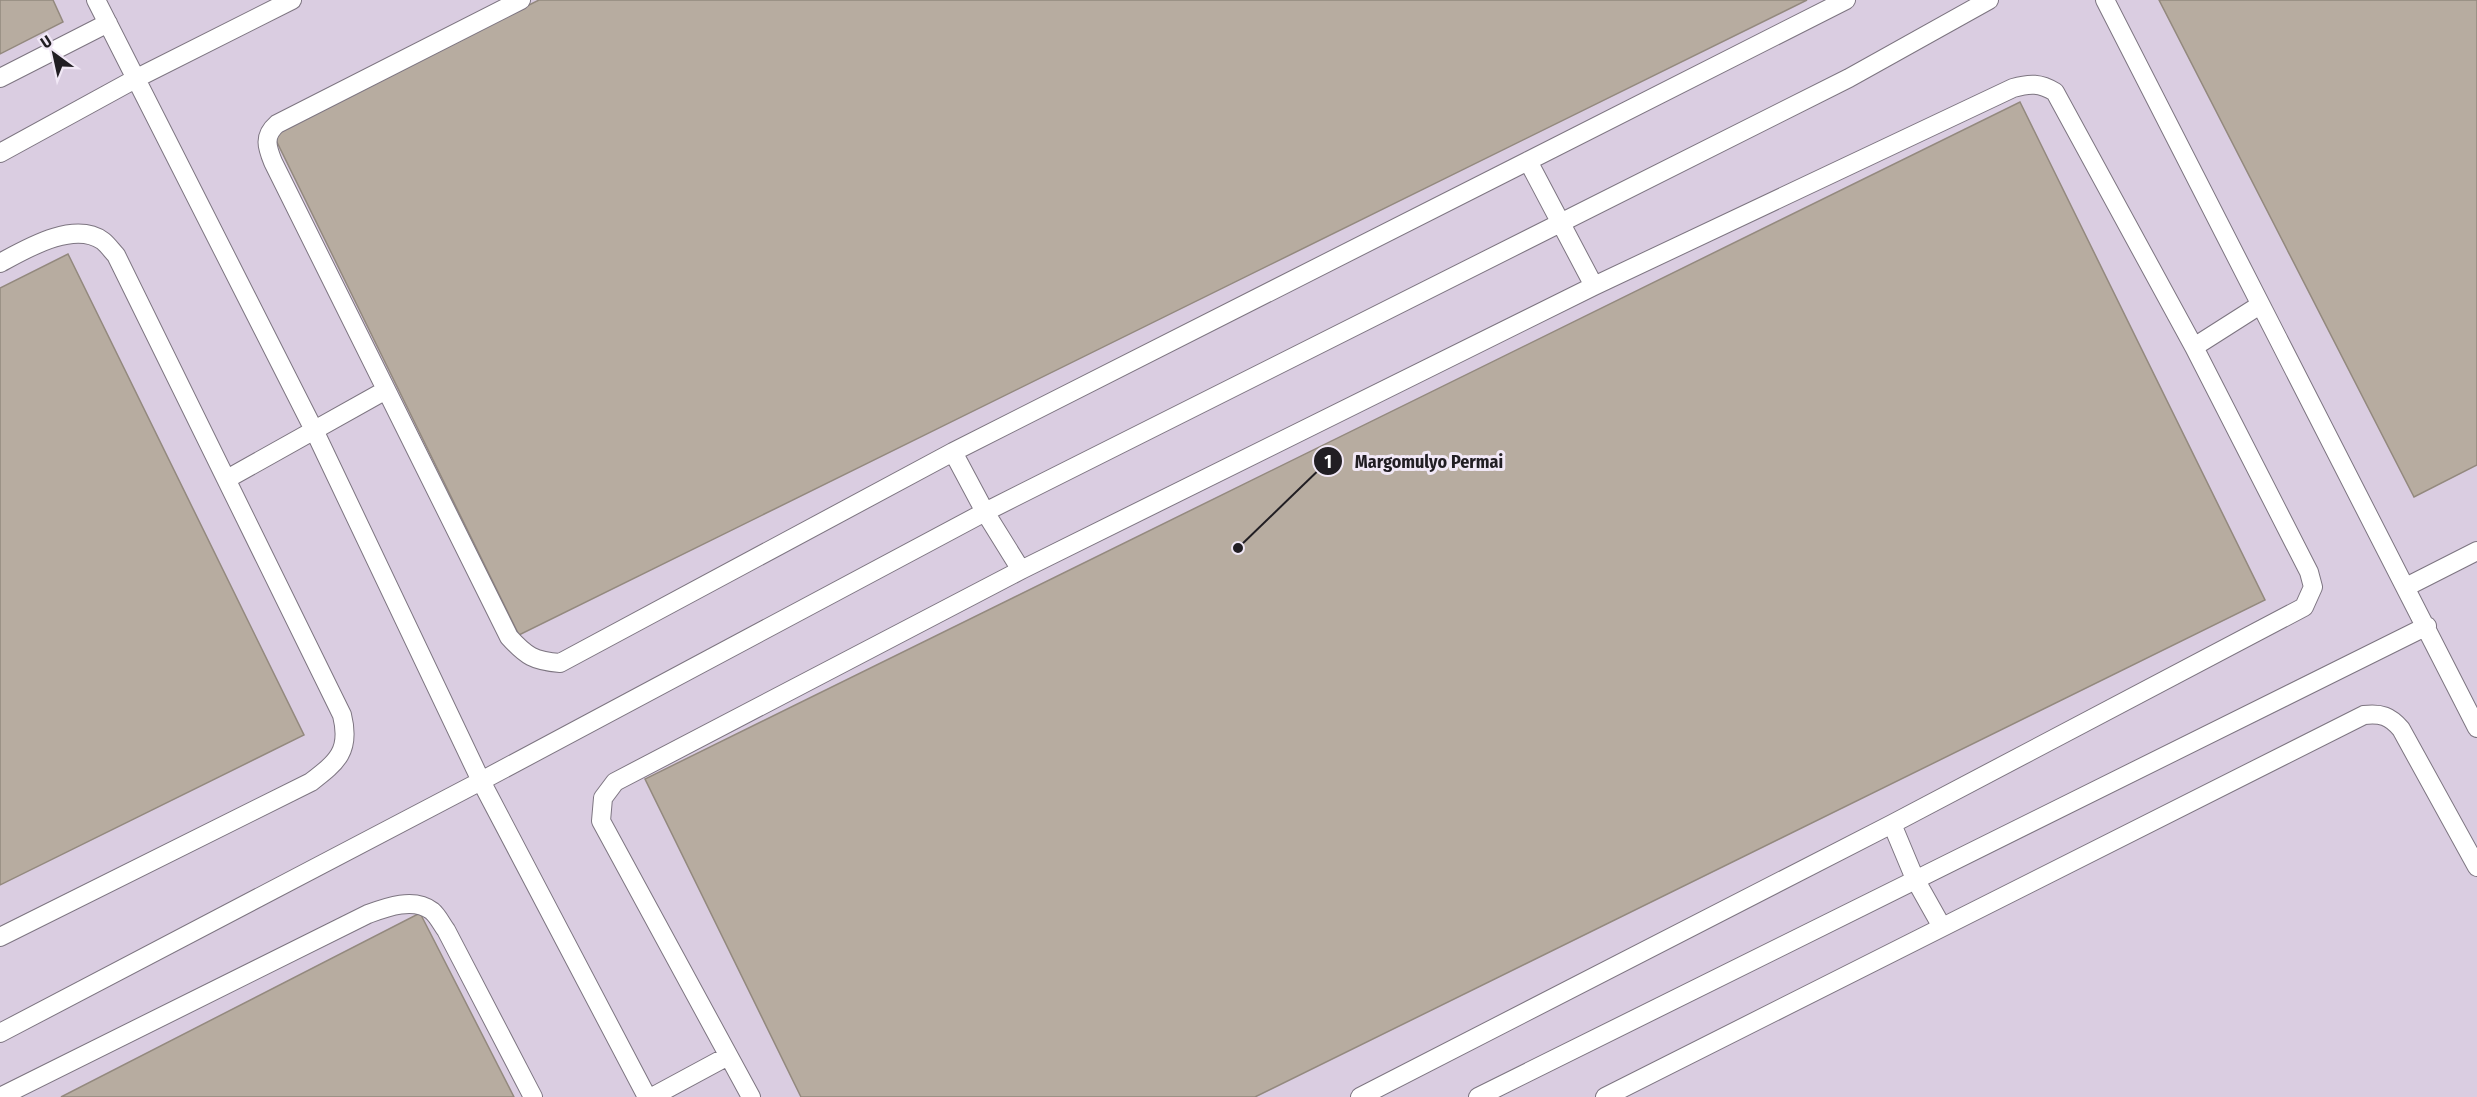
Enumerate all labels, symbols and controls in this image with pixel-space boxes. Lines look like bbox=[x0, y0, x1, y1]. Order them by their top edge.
north arrow bbox=[24, 24, 84, 84]
text: U bbox=[37, 31, 55, 52]
callout: Margomulyo Permai bbox=[1313, 443, 1515, 479]
text: 1 bbox=[1324, 451, 1332, 473]
text: Margomulyo Permai bbox=[1355, 451, 1503, 473]

